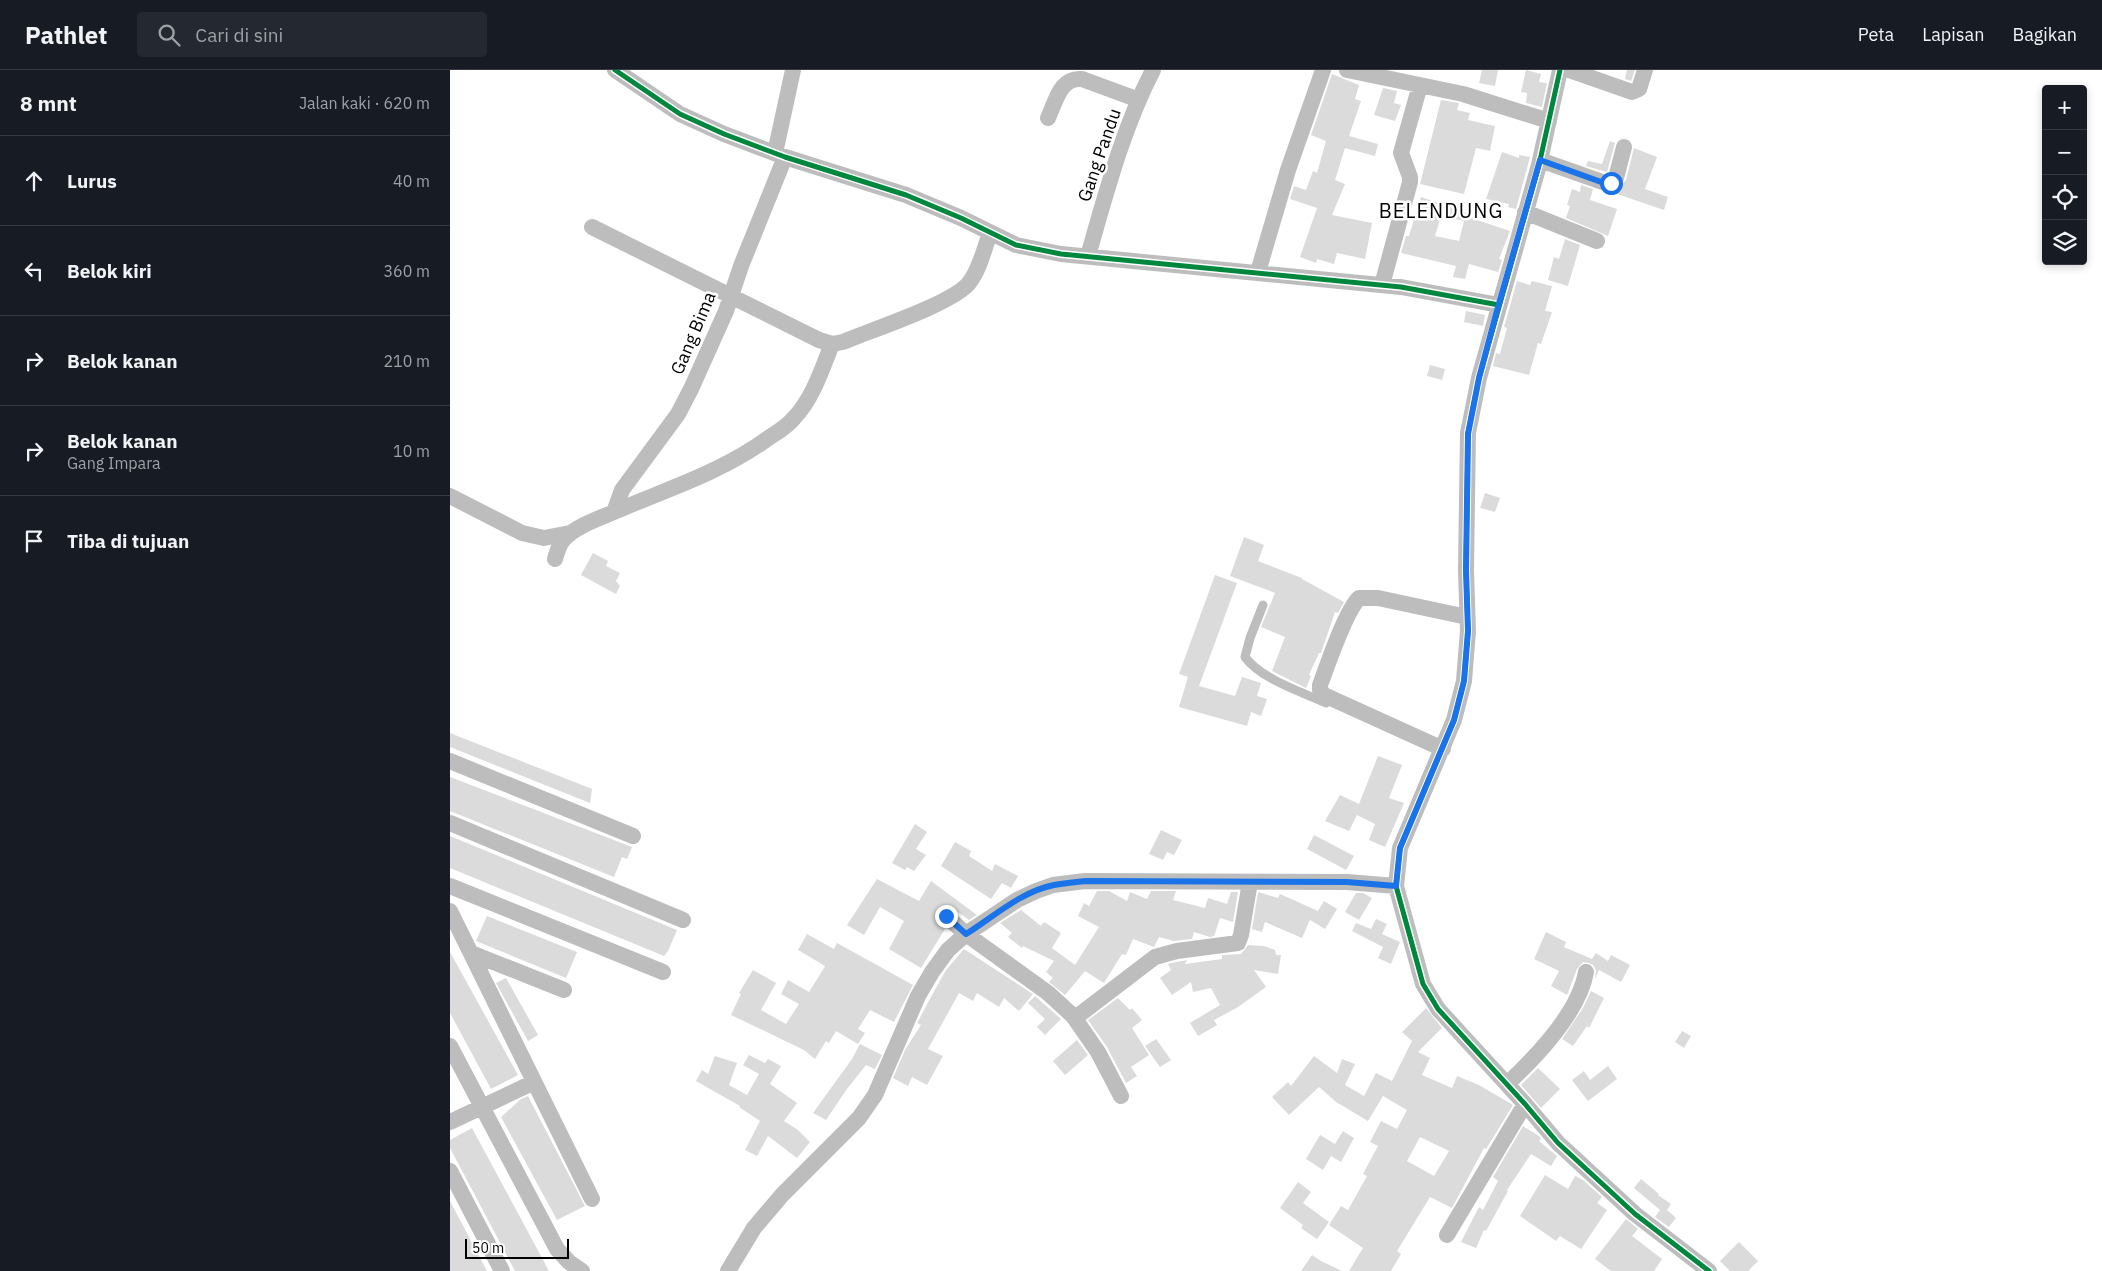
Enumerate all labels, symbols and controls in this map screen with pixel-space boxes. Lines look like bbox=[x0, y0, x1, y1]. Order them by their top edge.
search box bbox=[137, 12, 487, 57]
text: Pathlet bbox=[25, 19, 107, 51]
icon: search bbox=[155, 21, 183, 49]
text: Cari di sini bbox=[195, 23, 283, 47]
text: Peta bbox=[1858, 23, 1894, 46]
text: Lapisan bbox=[1922, 23, 1984, 46]
text: Bagikan bbox=[2012, 23, 2077, 46]
map controls bbox=[2042, 85, 2087, 265]
button: + bbox=[2042, 85, 2087, 130]
text: 8 mnt bbox=[20, 89, 77, 117]
text: Jalan kaki · 620 m bbox=[299, 93, 430, 113]
street label: Gang Pandu bbox=[1072, 105, 1126, 205]
button: − bbox=[2042, 130, 2087, 175]
icon: ahead bbox=[20, 167, 48, 195]
text: Lurus bbox=[67, 169, 117, 193]
text: 40 m bbox=[393, 171, 430, 191]
route start bbox=[1600, 172, 1623, 195]
button: locate bbox=[2042, 175, 2087, 220]
district label: BELENDUNG bbox=[1379, 197, 1503, 224]
button: layers bbox=[2042, 220, 2087, 265]
icon: left bbox=[20, 257, 48, 285]
text: Belok kiri bbox=[67, 259, 152, 283]
text: 360 m bbox=[383, 261, 430, 281]
street label: Gang Bima bbox=[665, 288, 721, 378]
icon: right bbox=[20, 347, 48, 375]
text: Belok kanan bbox=[67, 349, 178, 373]
text: 210 m bbox=[383, 351, 430, 371]
text: Belok kanan bbox=[67, 429, 178, 453]
icon: right bbox=[20, 437, 48, 465]
text: 10 m bbox=[393, 441, 430, 461]
text: Gang Impara bbox=[67, 453, 161, 473]
icon: arrive bbox=[20, 527, 48, 555]
text: Tiba di tujuan bbox=[67, 529, 189, 553]
route end bbox=[935, 905, 958, 928]
scale bar bbox=[465, 1236, 569, 1259]
text: 50 m bbox=[472, 1239, 504, 1257]

